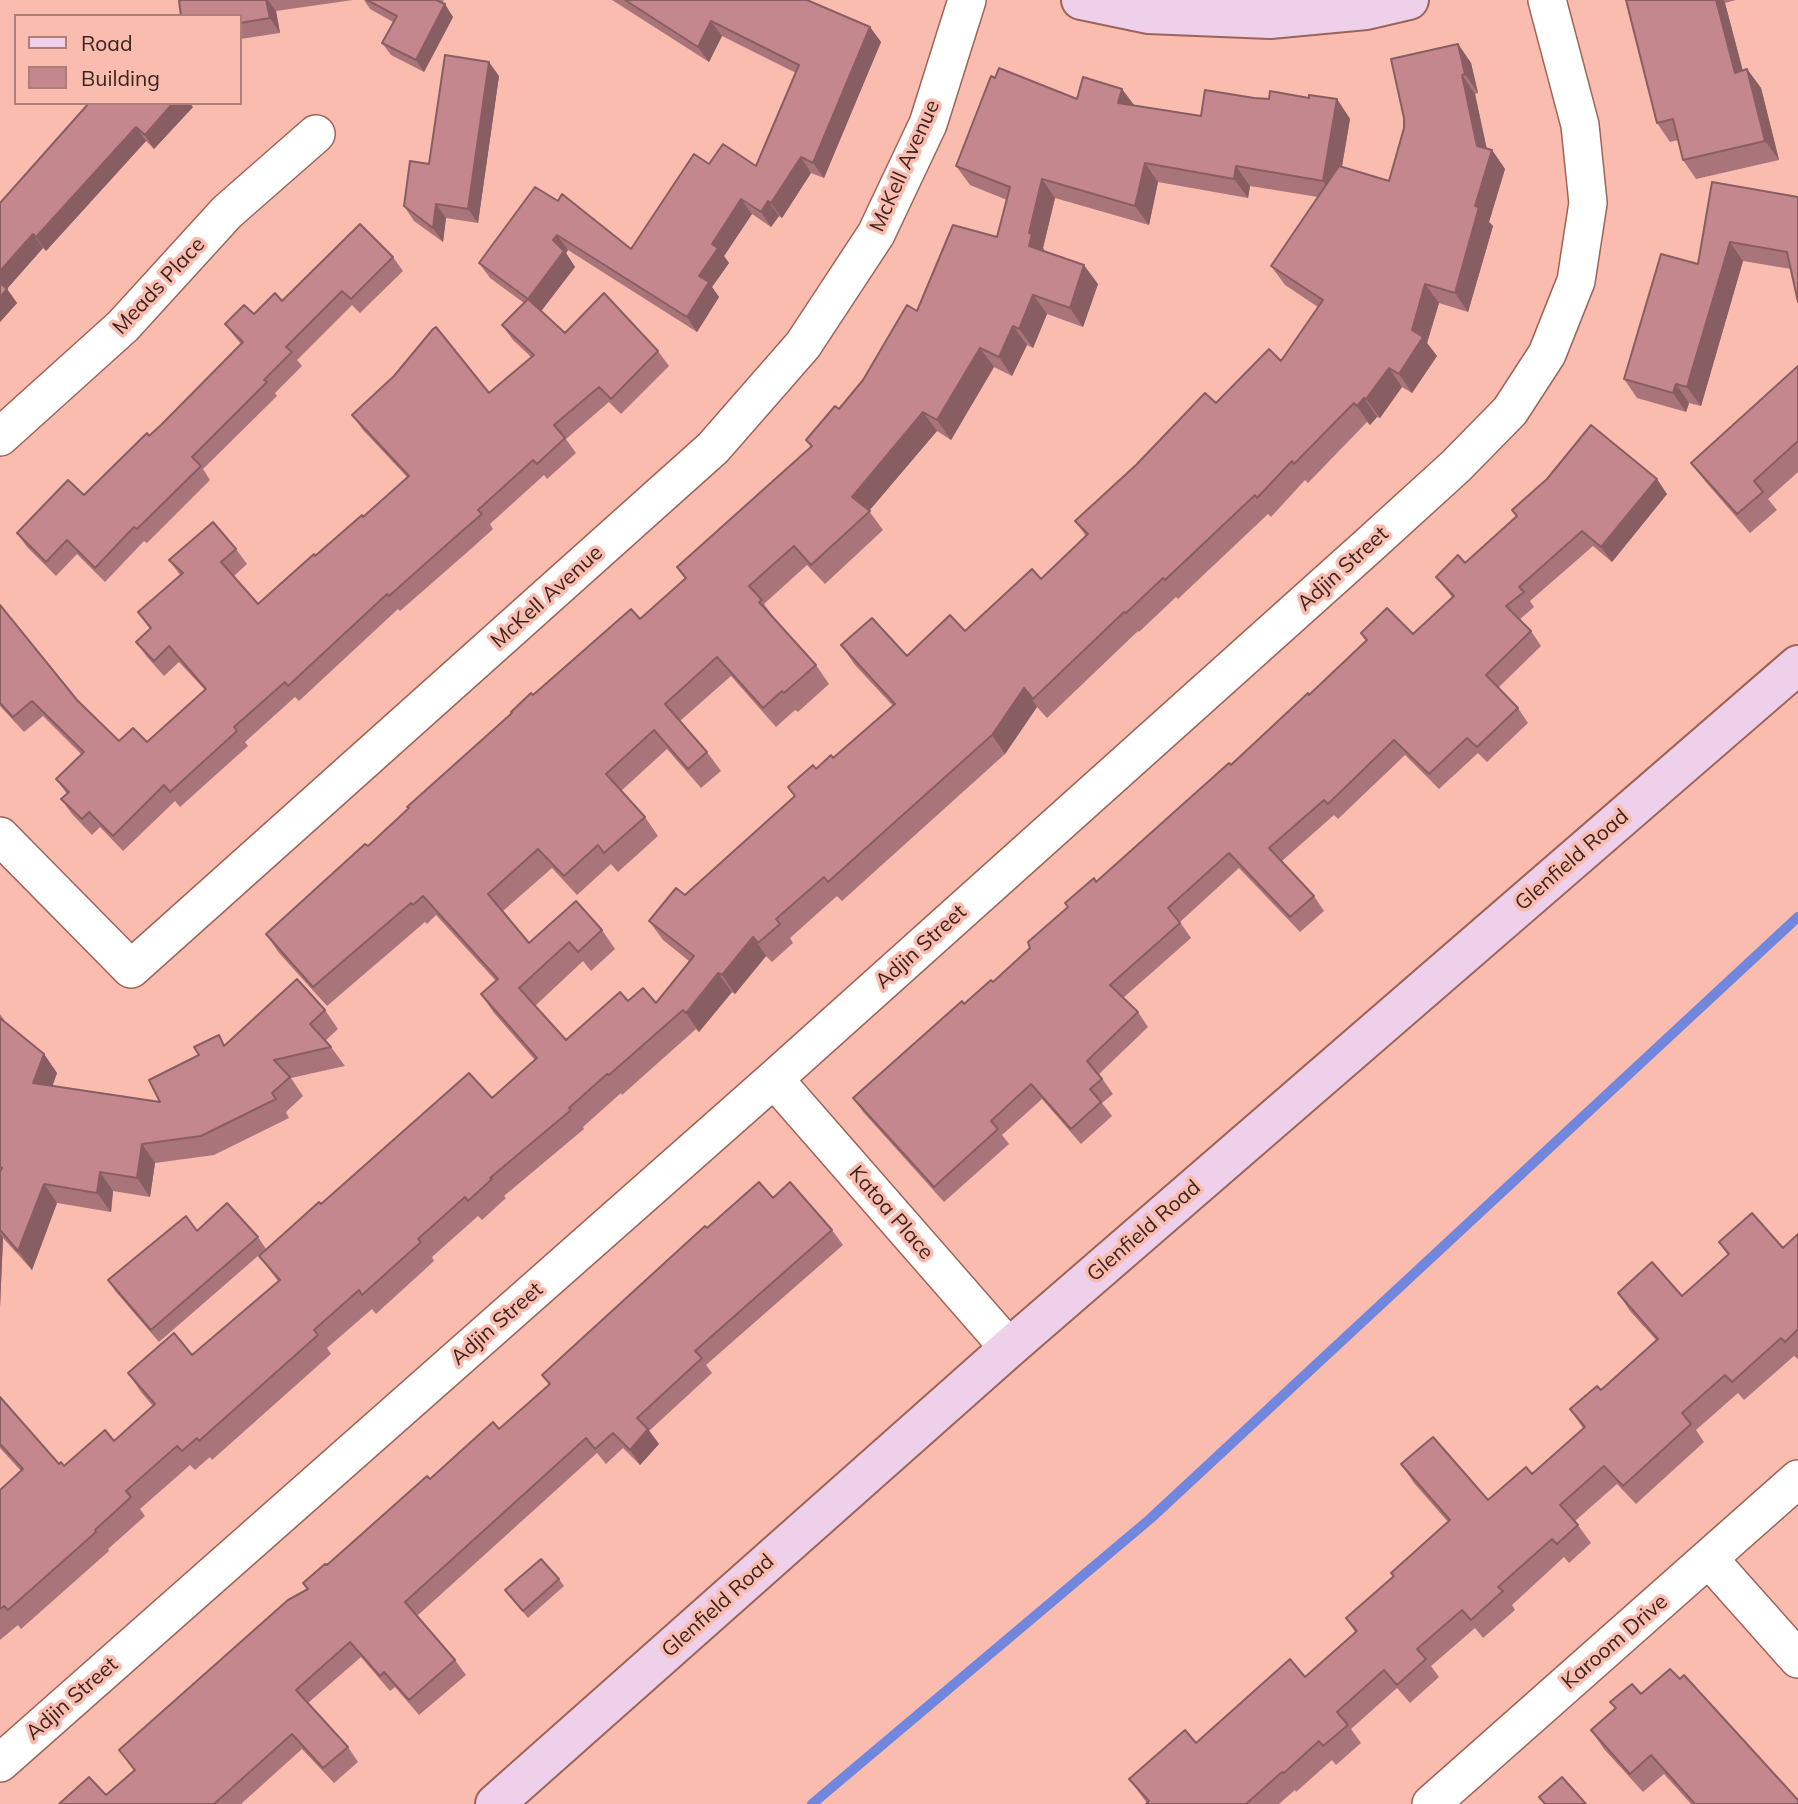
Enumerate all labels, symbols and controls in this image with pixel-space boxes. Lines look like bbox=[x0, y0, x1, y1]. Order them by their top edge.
legend bbox=[14, 14, 242, 105]
text: Road bbox=[81, 30, 132, 56]
text: Building bbox=[81, 65, 160, 91]
street label: McKell Avenue bbox=[865, 96, 945, 236]
street label: Meads Place bbox=[108, 232, 210, 340]
street label: Adjin Street bbox=[1292, 522, 1394, 616]
street label: McKell Avenue bbox=[486, 540, 608, 654]
street label: Glenfield Road bbox=[1510, 804, 1634, 916]
street label: Adjin Street bbox=[870, 900, 972, 994]
street label: Katoa Place bbox=[843, 1161, 939, 1265]
street label: Glenfield Road bbox=[1082, 1175, 1206, 1287]
street label: Adjin Street bbox=[446, 1277, 548, 1371]
street label: Glenfield Road bbox=[657, 1549, 779, 1663]
street label: Karoom Drive bbox=[1557, 1589, 1673, 1695]
street label: Adjin Street bbox=[21, 1652, 123, 1746]

